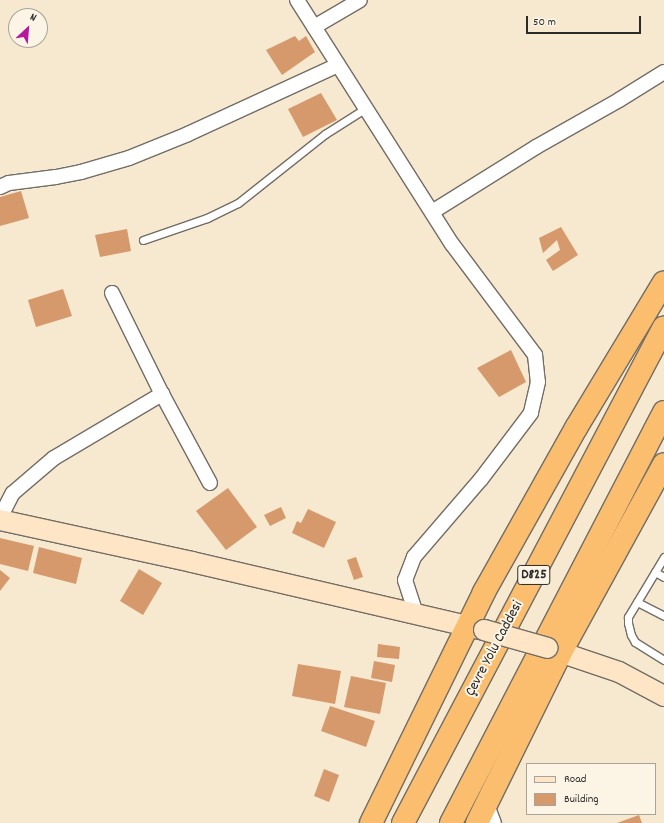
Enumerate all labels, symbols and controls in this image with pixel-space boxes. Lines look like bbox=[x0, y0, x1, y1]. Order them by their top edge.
north arrow bbox=[8, 8, 48, 48]
scale bar bbox=[528, 8, 643, 34]
text: N bbox=[27, 10, 39, 26]
text: 50 m bbox=[533, 14, 556, 31]
road number: D825 bbox=[517, 563, 551, 587]
street label: Çevre Yolu Caddesi bbox=[462, 598, 528, 700]
legend bbox=[526, 763, 656, 815]
text: Road bbox=[564, 771, 586, 788]
text: Building bbox=[564, 791, 599, 808]

